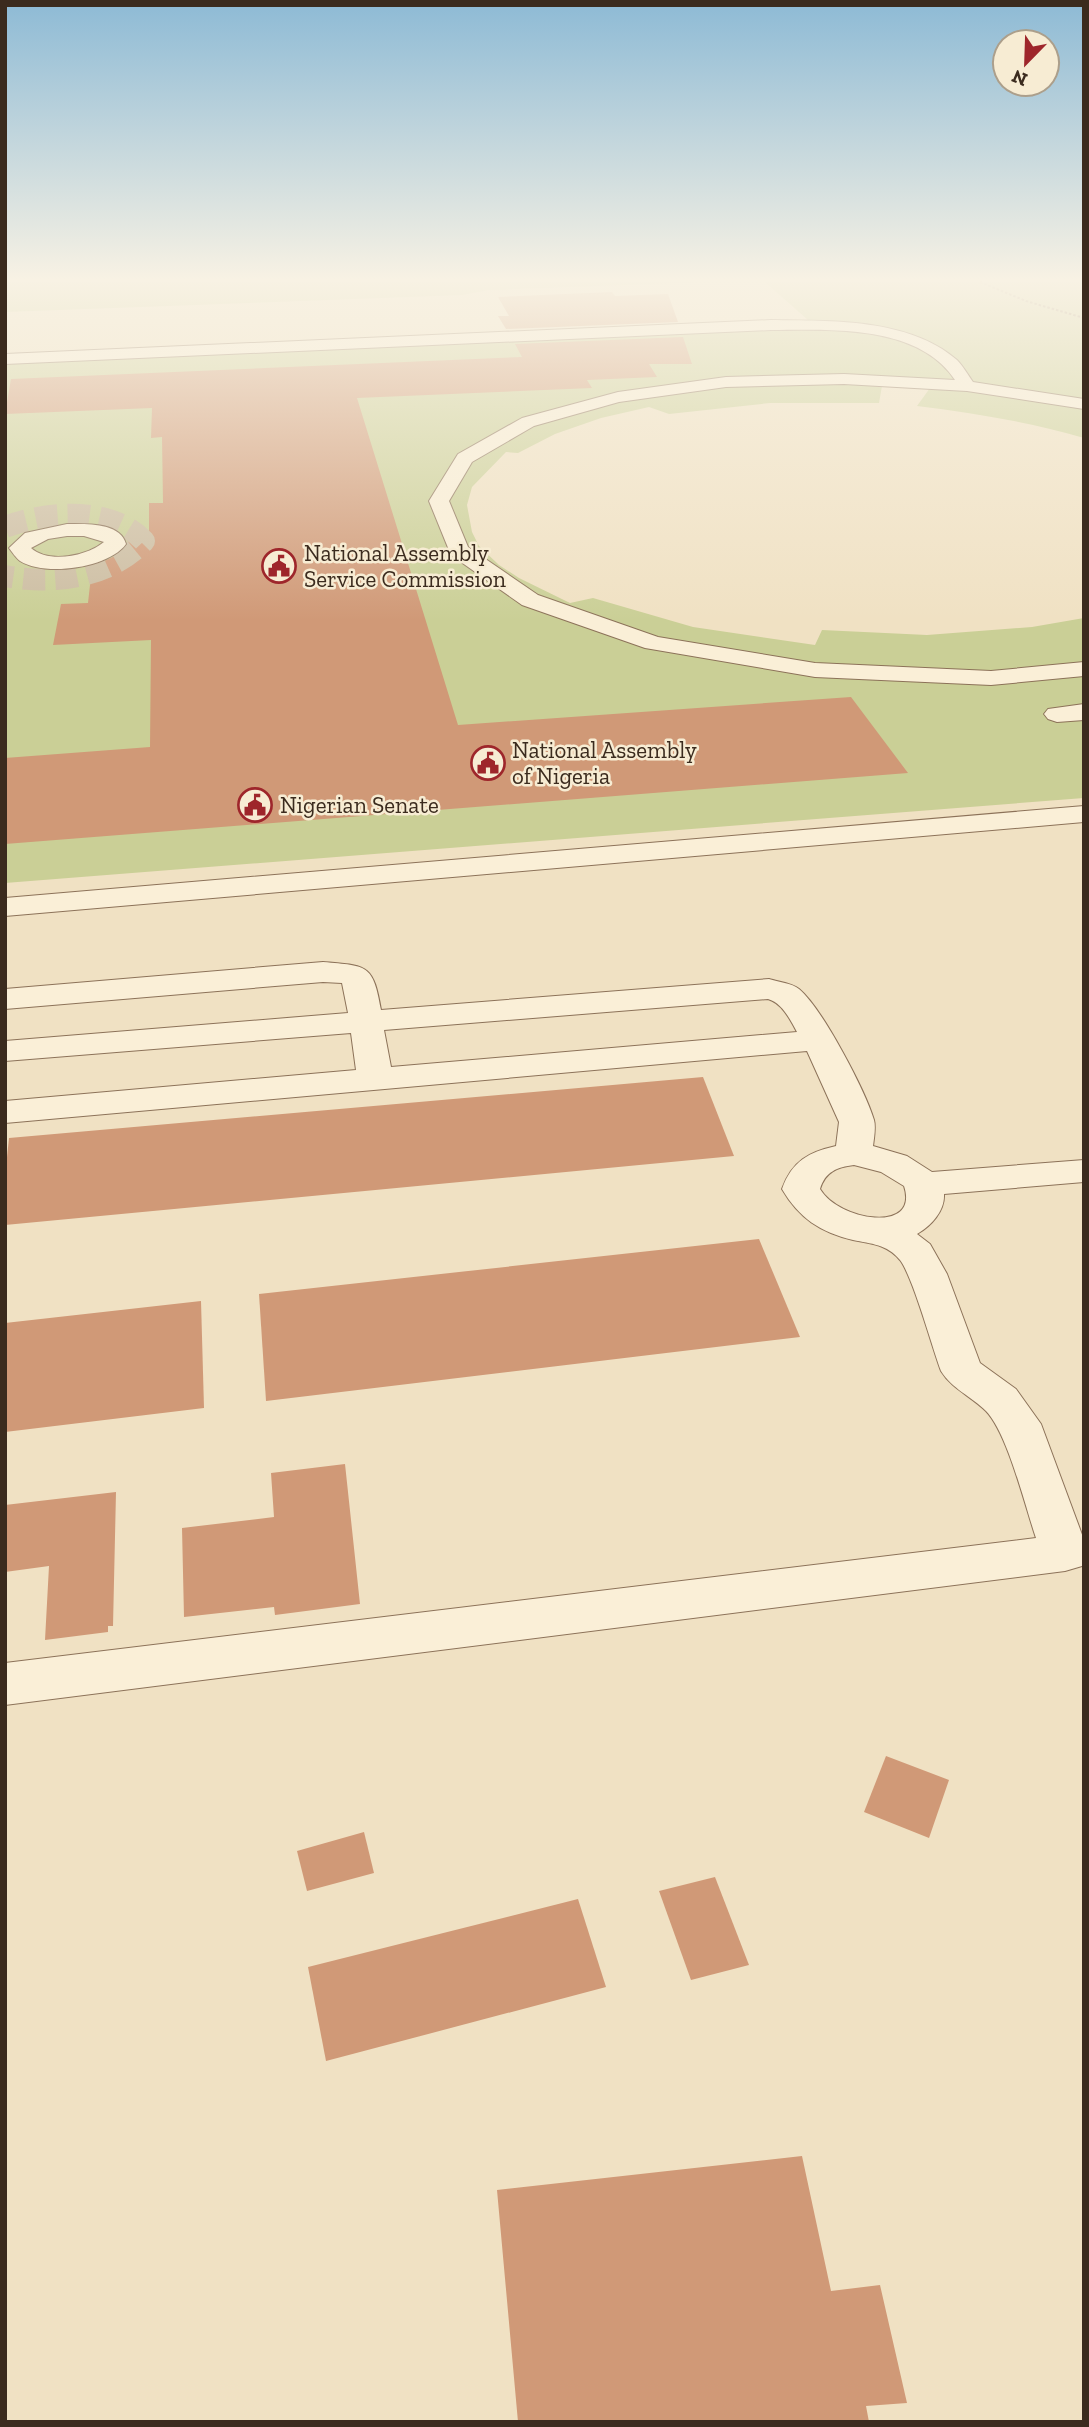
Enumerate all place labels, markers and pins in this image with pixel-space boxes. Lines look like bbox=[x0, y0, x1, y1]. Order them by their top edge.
place label: National Assembly Service Commission bbox=[304, 539, 506, 593]
public building icon: National Assembly Service Commission bbox=[260, 547, 298, 585]
place label: National Assembly of Nigeria bbox=[512, 736, 697, 790]
public building icon: National Assembly of Nigeria bbox=[469, 744, 507, 782]
public building icon: Nigerian Senate bbox=[236, 786, 274, 824]
place label: Nigerian Senate bbox=[280, 791, 439, 819]

